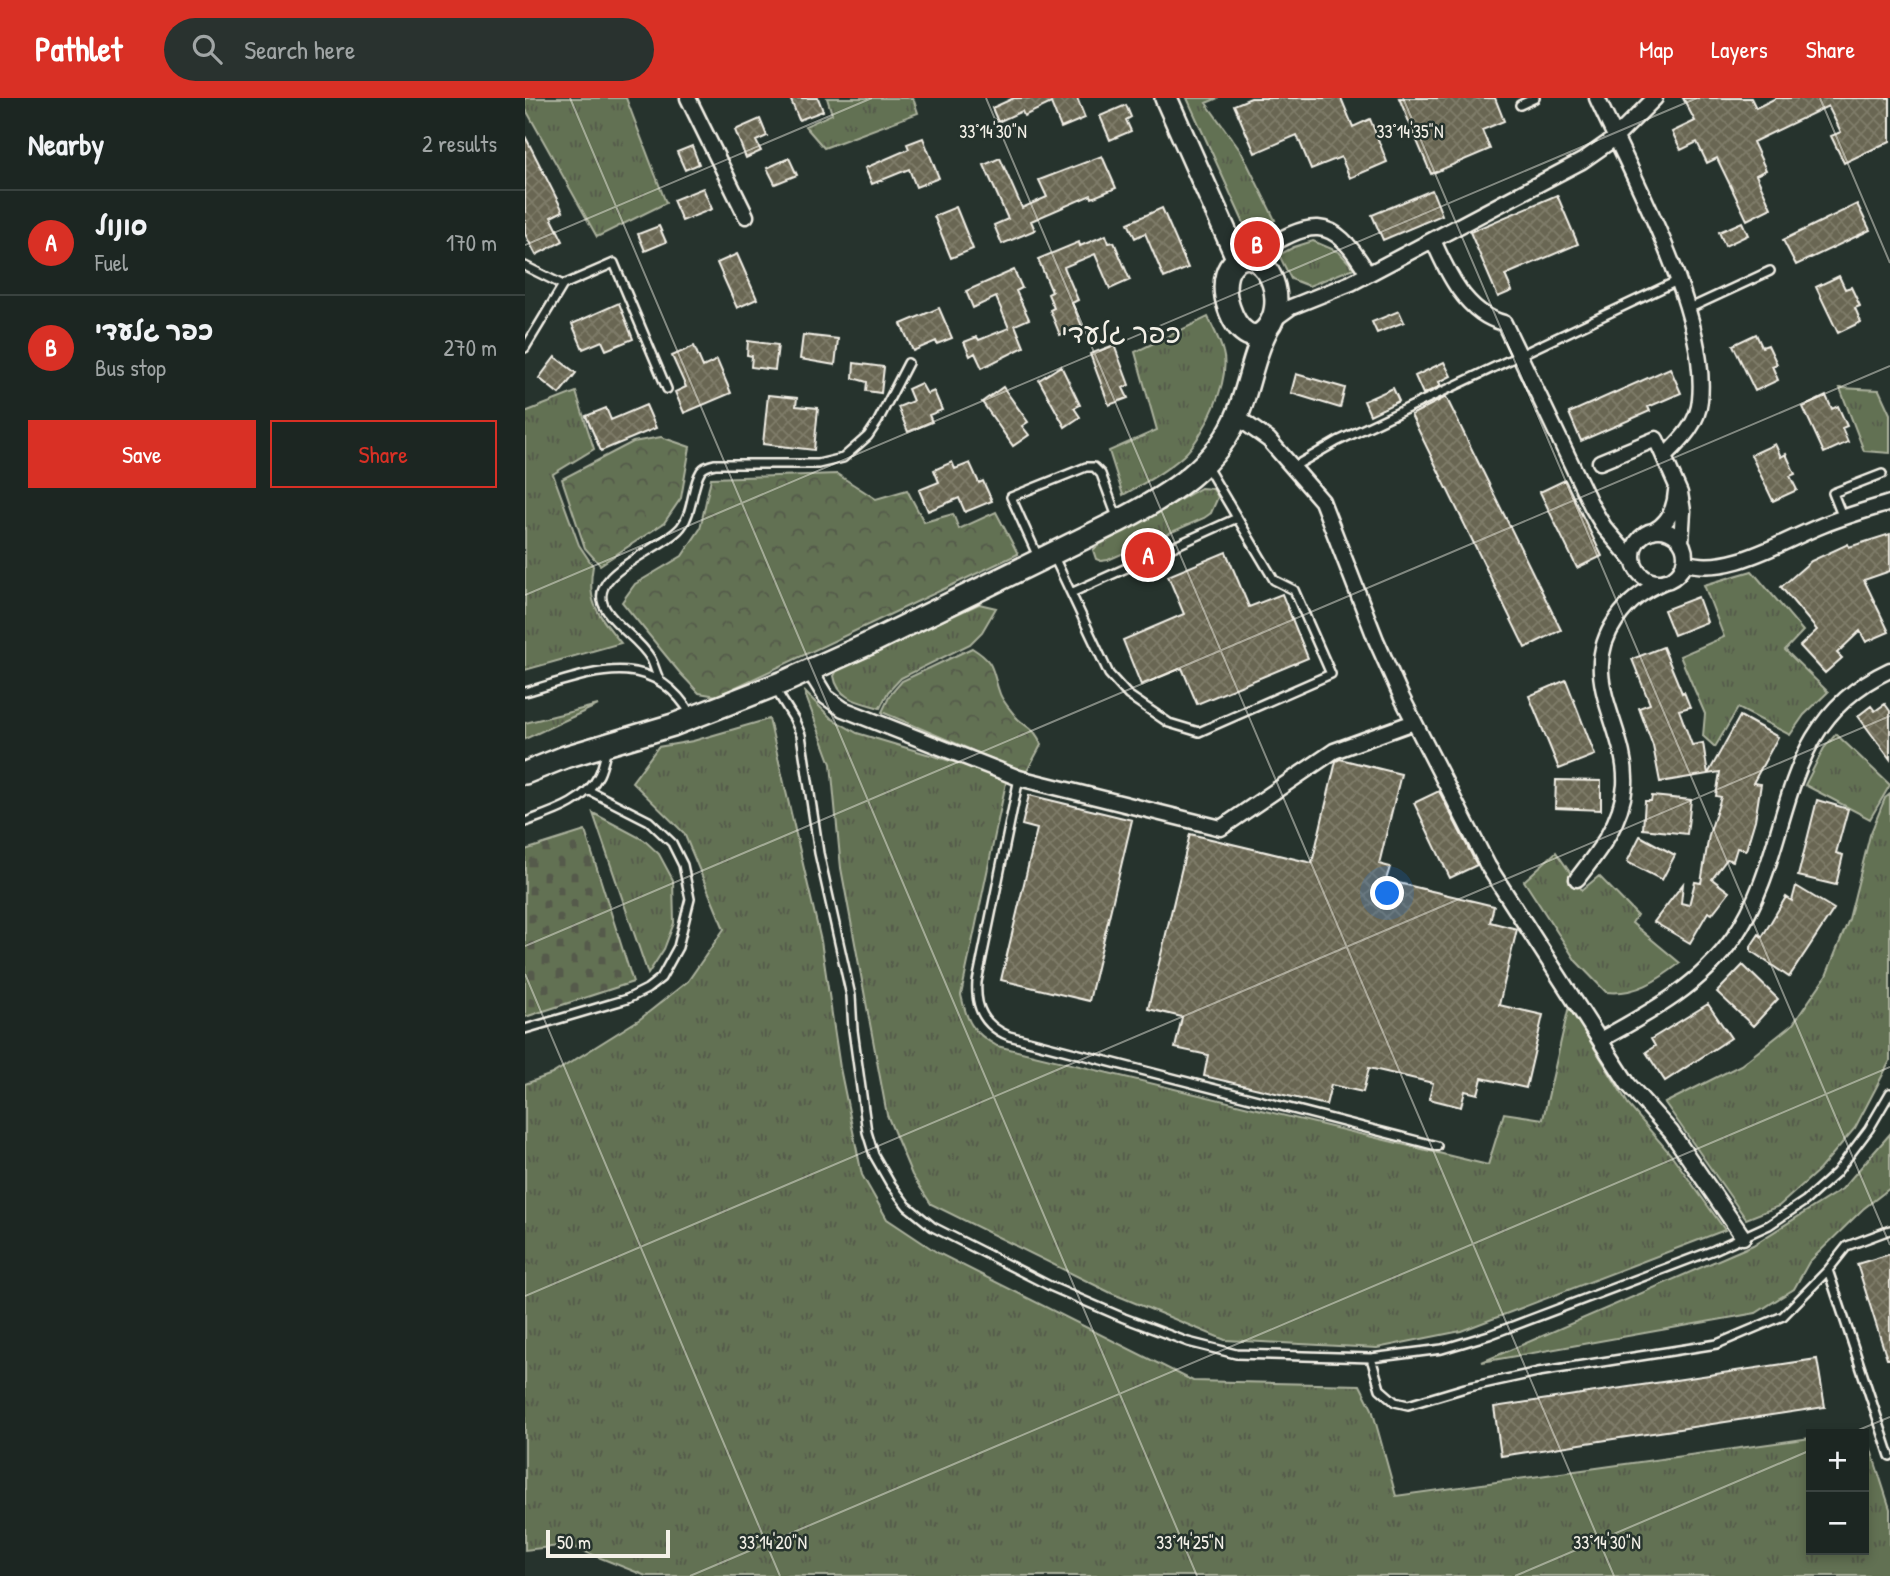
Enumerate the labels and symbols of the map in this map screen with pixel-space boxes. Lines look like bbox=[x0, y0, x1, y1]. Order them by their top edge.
text: 33°14'30"N bbox=[959, 119, 1027, 144]
text: 33°14'35"N bbox=[1376, 119, 1444, 144]
pin: B bbox=[1234, 218, 1280, 270]
district label: כפר גלעדי bbox=[1061, 314, 1181, 352]
pin: A bbox=[1125, 529, 1171, 581]
your location bbox=[1370, 876, 1404, 910]
scale bar bbox=[546, 1527, 670, 1559]
text: 33°14'20"N bbox=[739, 1530, 807, 1555]
text: 33°14'25"N bbox=[1156, 1530, 1224, 1555]
text: 33°14'30"N bbox=[1573, 1530, 1641, 1555]

